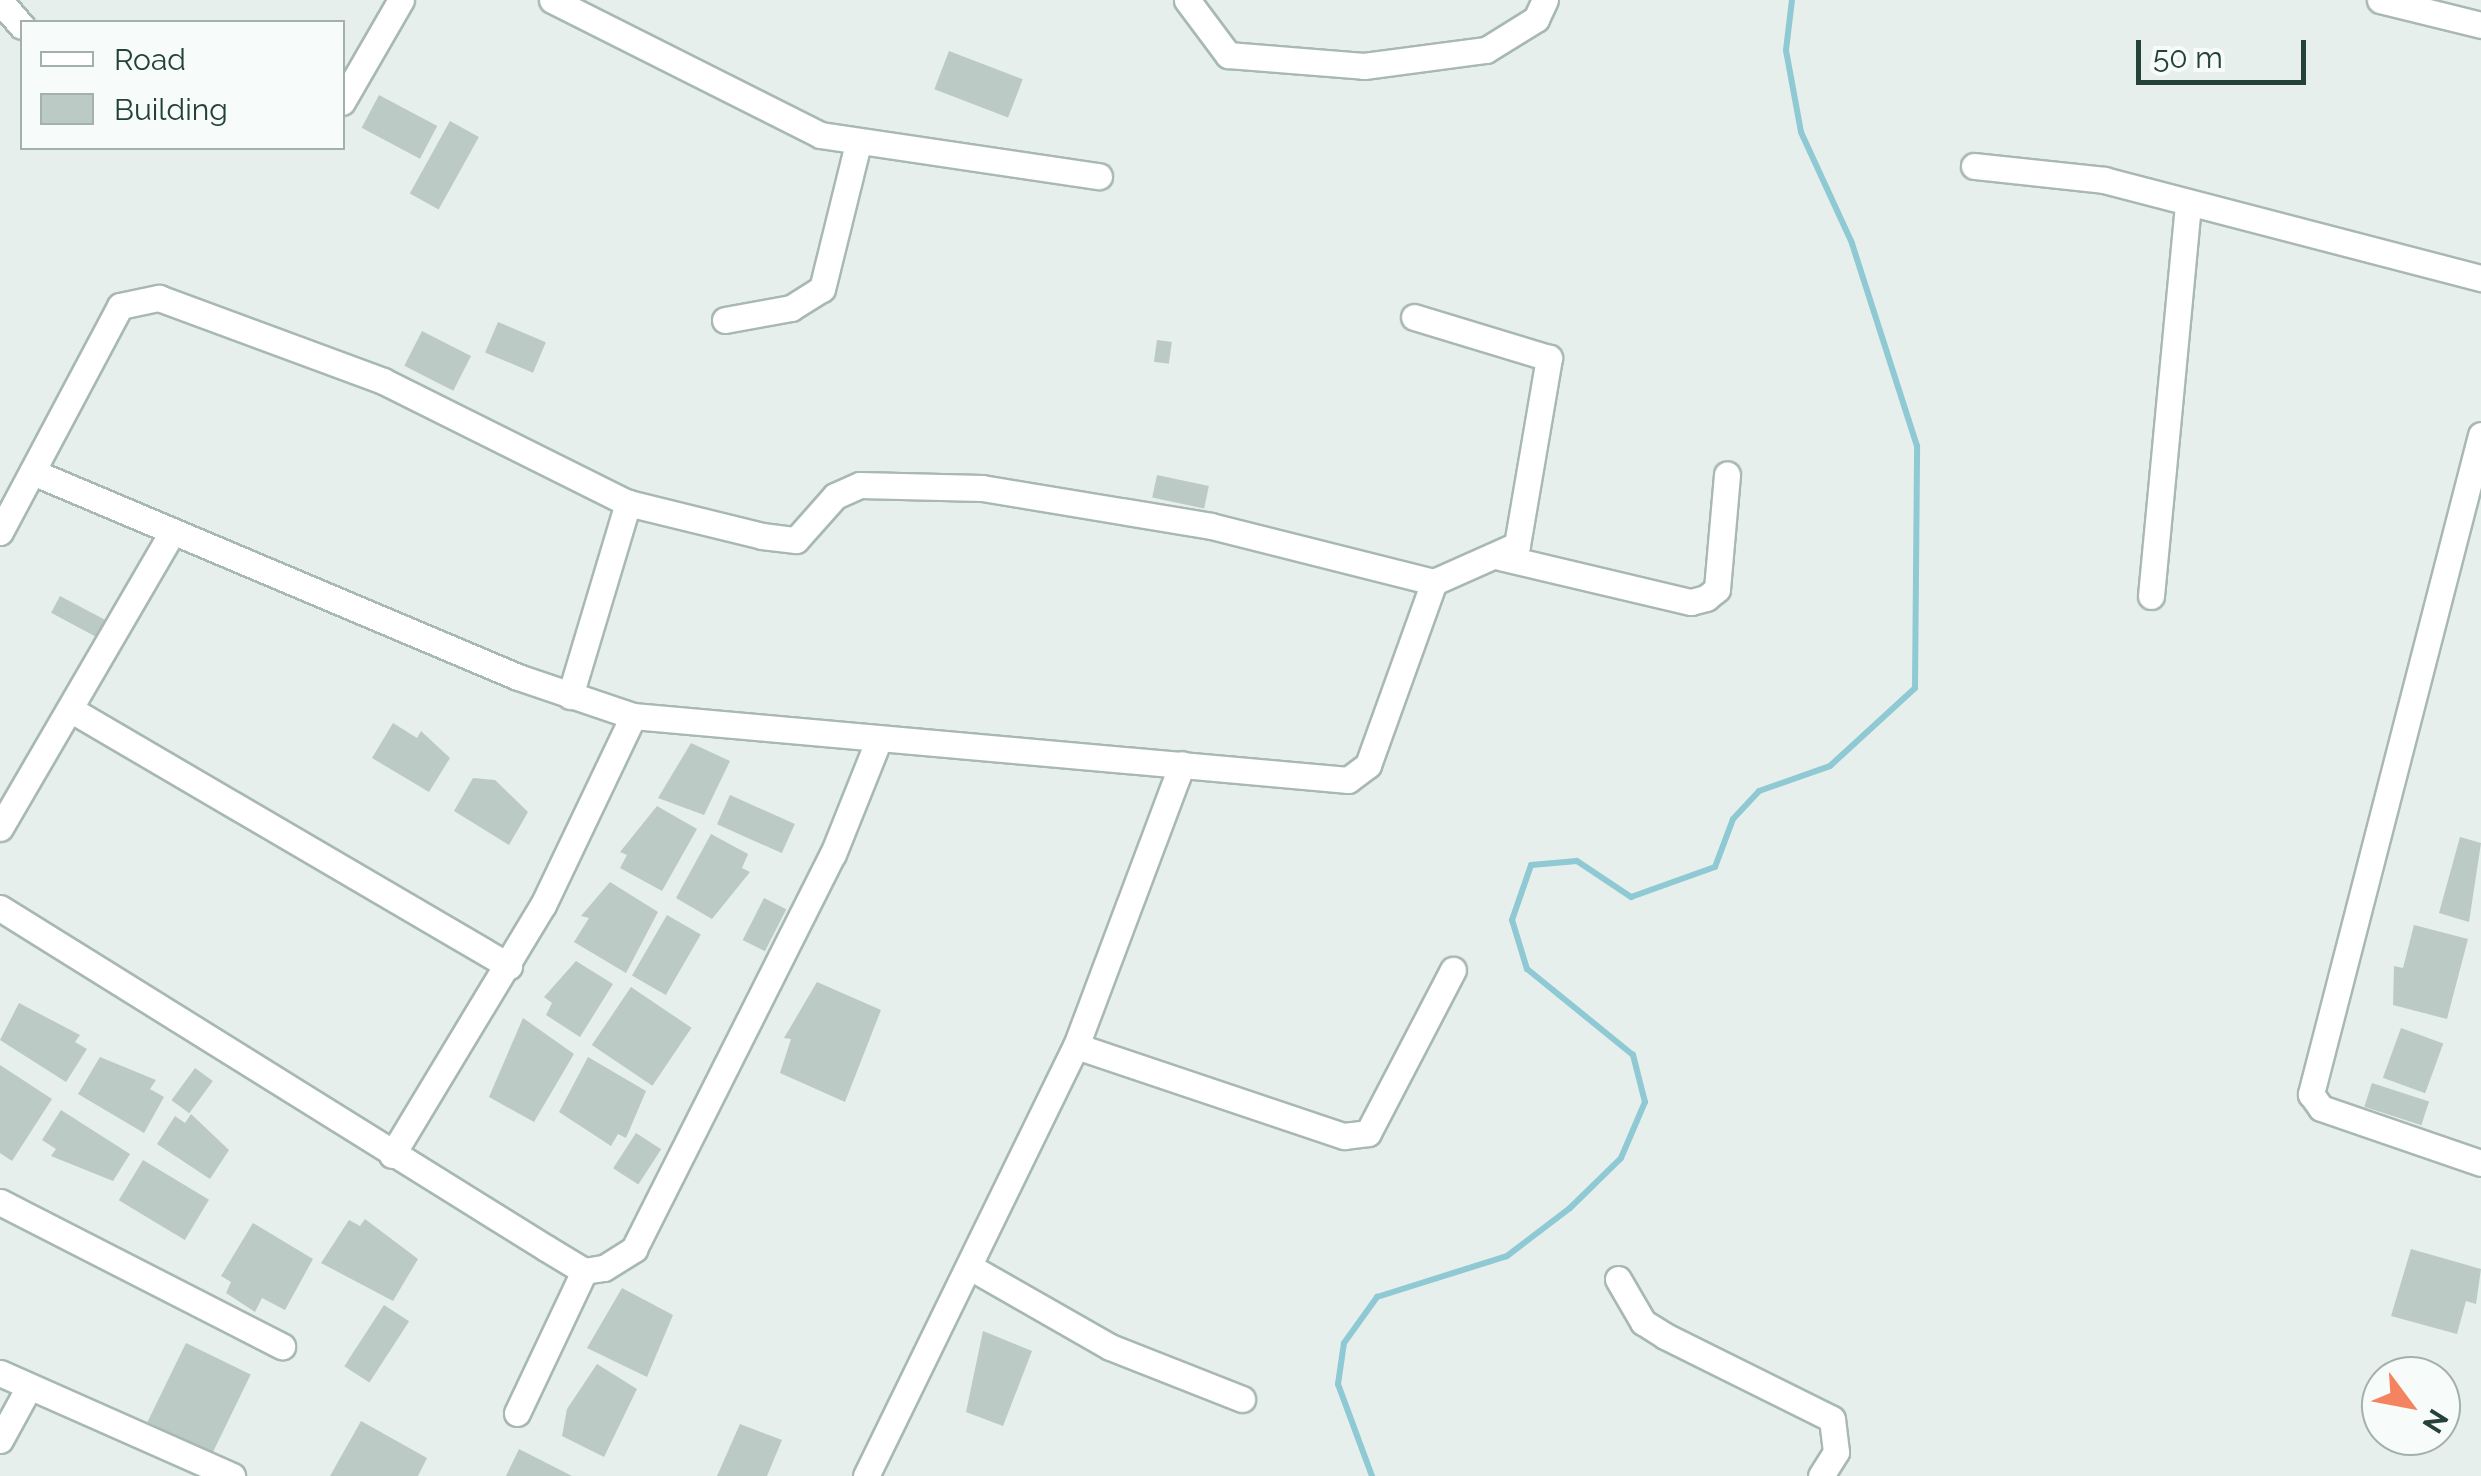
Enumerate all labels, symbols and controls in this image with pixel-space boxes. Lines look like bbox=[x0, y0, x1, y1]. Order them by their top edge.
legend bbox=[20, 20, 345, 150]
scale bar bbox=[2141, 20, 2311, 82]
text: 50 m bbox=[2153, 40, 2223, 75]
text: Road bbox=[114, 42, 186, 77]
text: Building bbox=[114, 92, 228, 127]
north arrow bbox=[2361, 1356, 2461, 1456]
text: N bbox=[2416, 1403, 2455, 1439]

